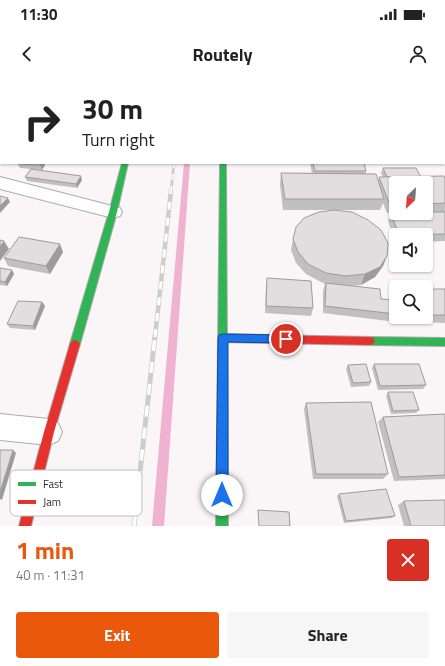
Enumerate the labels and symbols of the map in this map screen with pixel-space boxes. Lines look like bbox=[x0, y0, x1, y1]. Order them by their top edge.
north arrow bbox=[389, 176, 433, 220]
pin bbox=[269, 322, 303, 356]
legend bbox=[10, 470, 142, 516]
position arrow bbox=[201, 474, 243, 516]
text: Fast bbox=[43, 476, 63, 492]
text: Jam bbox=[43, 494, 61, 510]

